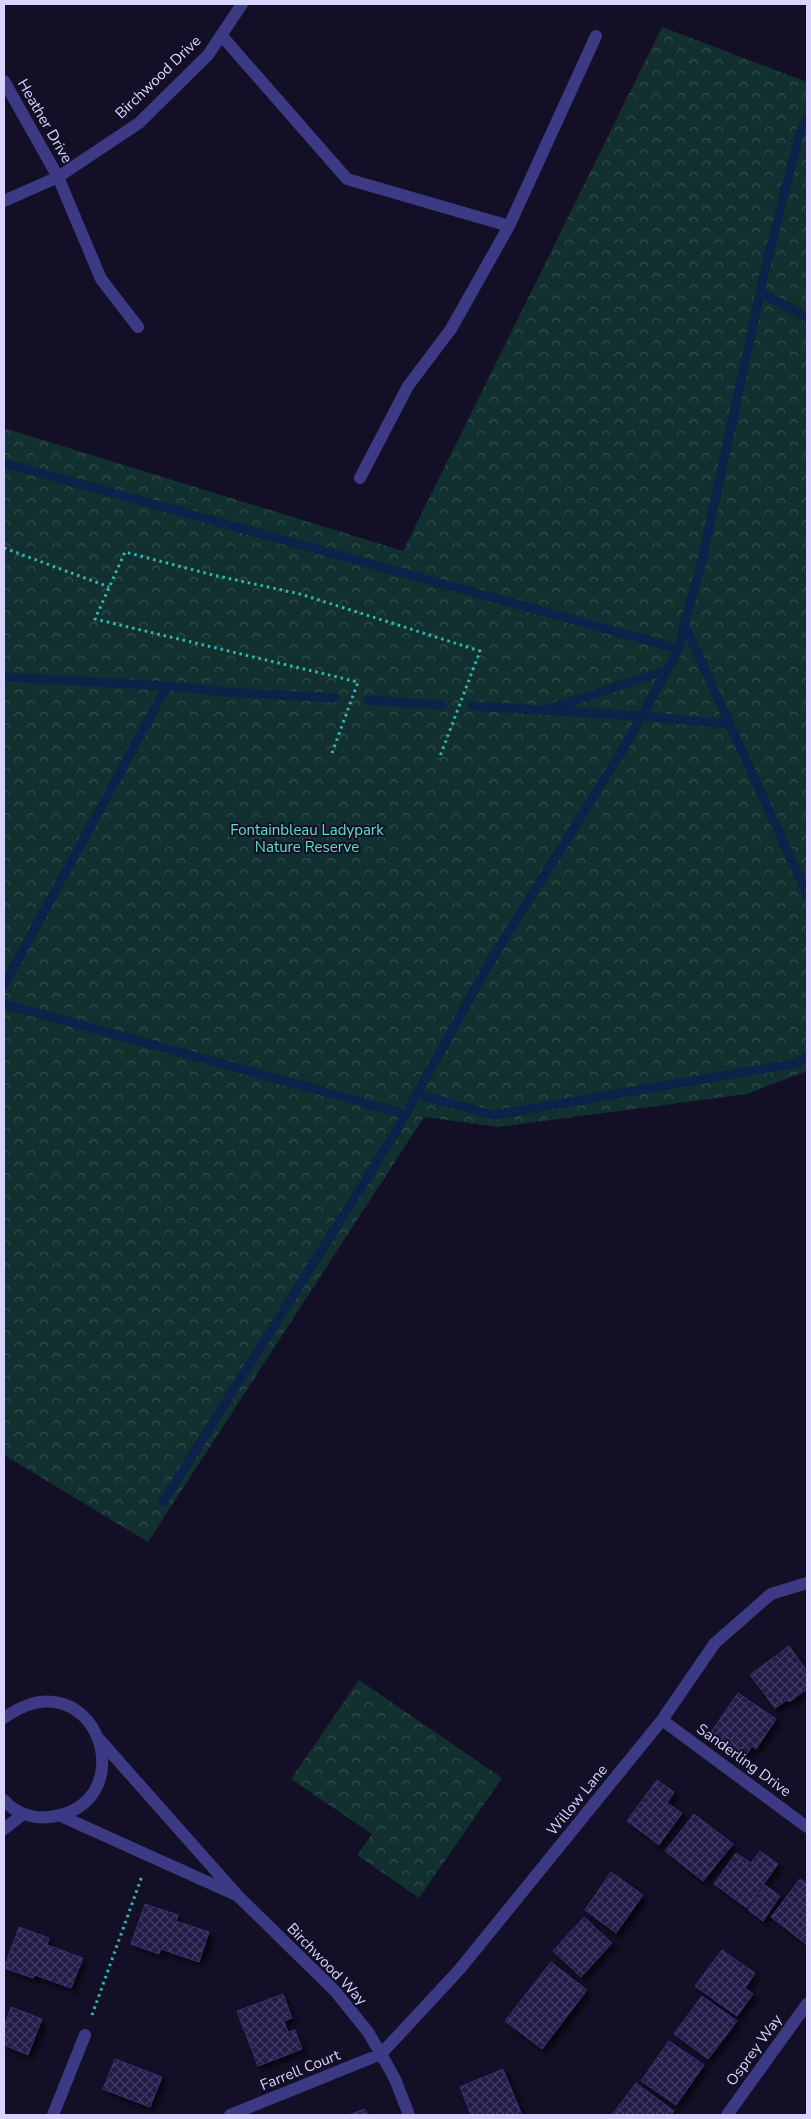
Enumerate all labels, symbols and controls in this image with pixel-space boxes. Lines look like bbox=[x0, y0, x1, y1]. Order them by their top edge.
street label: Birchwood Drive bbox=[111, 31, 205, 123]
street label: Heather Drive bbox=[13, 75, 77, 167]
park label: Fontainbleau Ladypark Nature Reserve bbox=[230, 820, 384, 857]
street label: Sanderling Drive bbox=[693, 1719, 795, 1801]
street label: Willow Lane bbox=[542, 1760, 612, 1840]
street label: Birchwood Way bbox=[283, 1918, 372, 2010]
street label: Osprey Way bbox=[721, 2010, 787, 2090]
street label: Farrell Court bbox=[257, 2045, 344, 2095]

